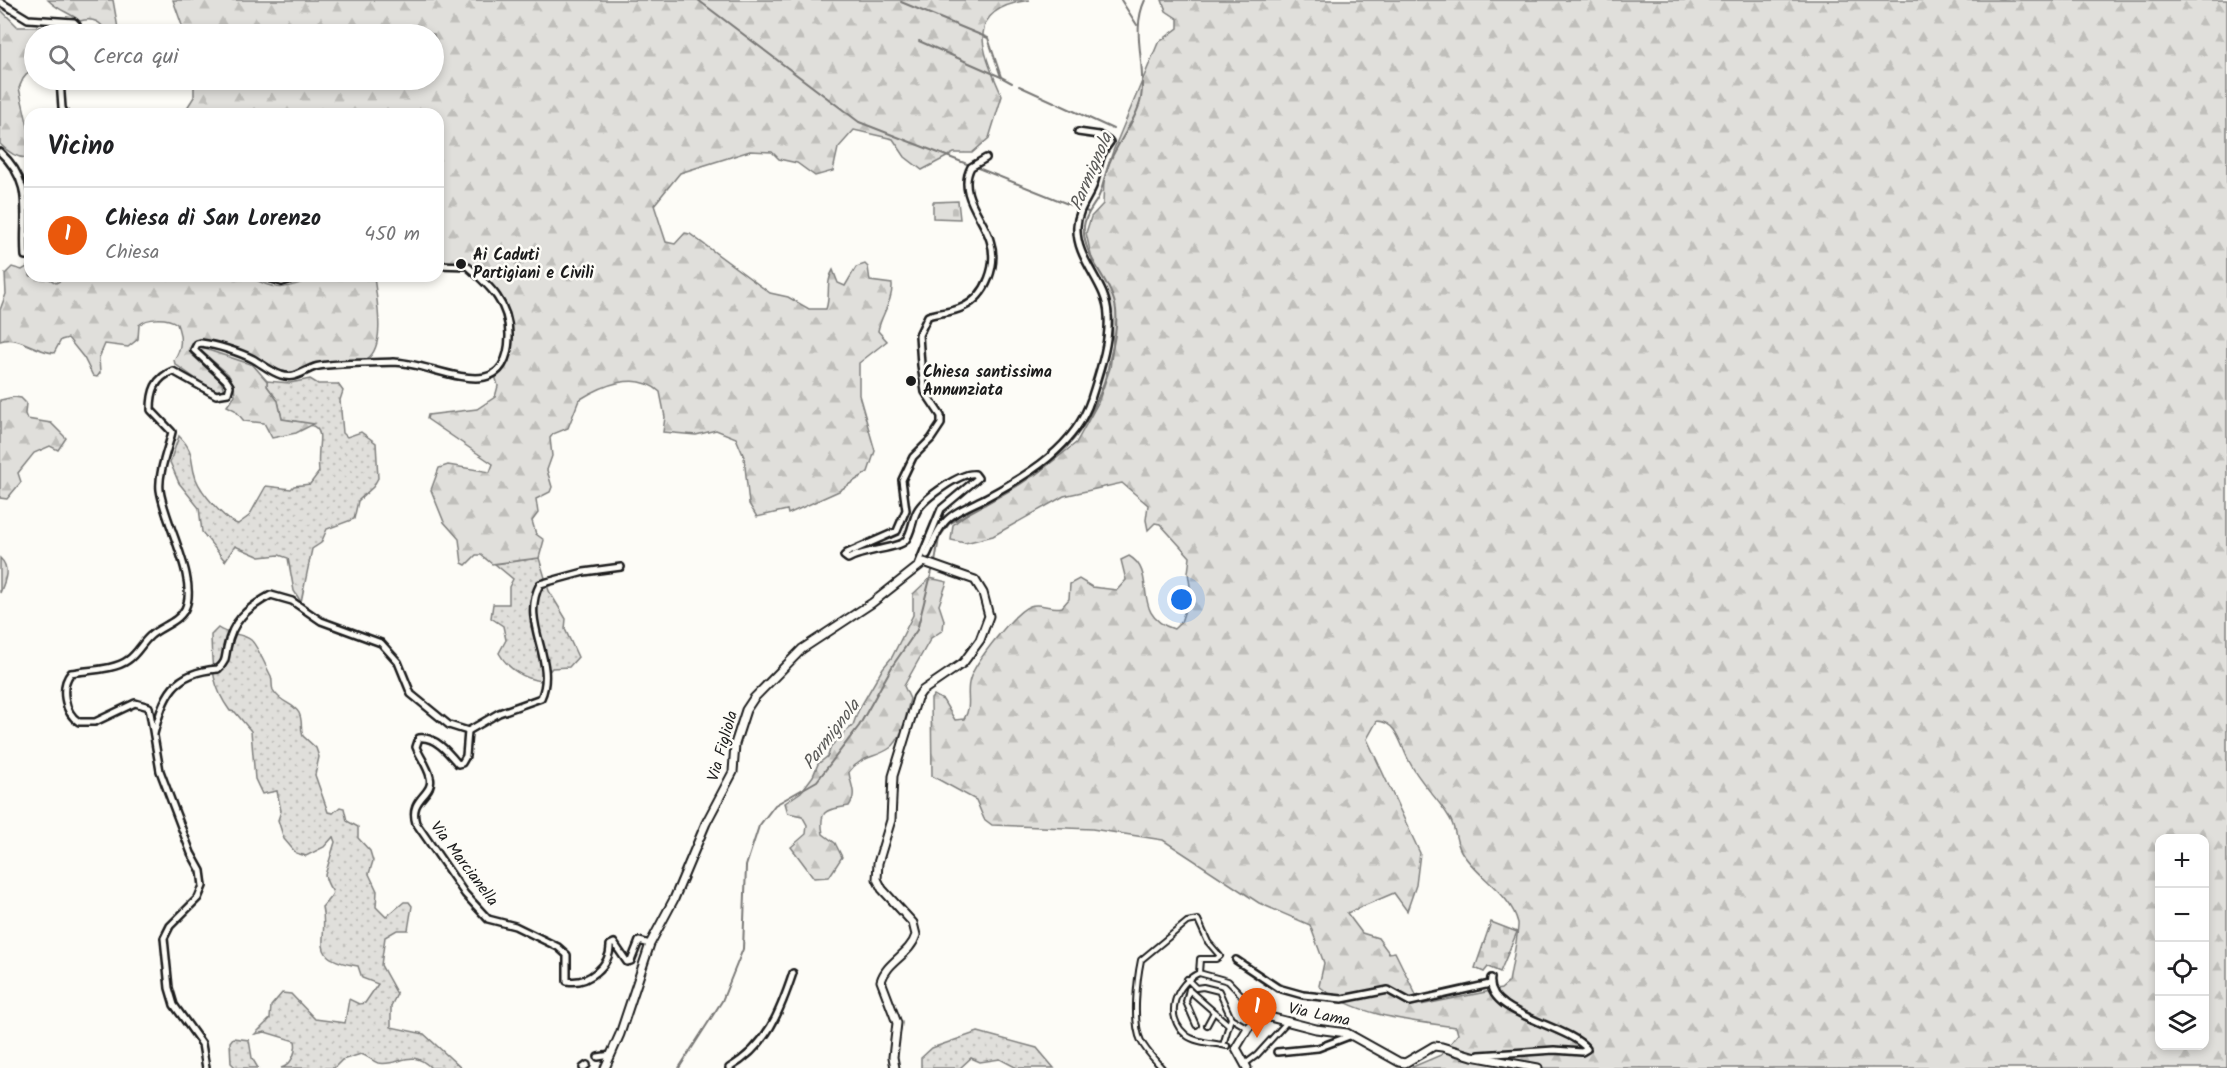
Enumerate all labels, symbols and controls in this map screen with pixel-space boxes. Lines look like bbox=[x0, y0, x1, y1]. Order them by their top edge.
search box bbox=[24, 24, 444, 90]
text: Cerca qui bbox=[93, 40, 179, 75]
icon: search bbox=[45, 41, 78, 74]
text: Vicino bbox=[48, 126, 114, 168]
water label: Parmignola bbox=[1063, 127, 1122, 215]
text: Chiesa di San Lorenzo bbox=[105, 202, 321, 237]
text: 1 bbox=[64, 219, 71, 251]
text: 450 m bbox=[364, 219, 420, 251]
text: Chiesa bbox=[105, 237, 159, 269]
place label: Ai Caduti Partigiani e Civili bbox=[473, 243, 594, 286]
marker: Ai Caduti Partigiani e Civili bbox=[454, 257, 468, 271]
place label: Chiesa santissima Annunziata bbox=[923, 360, 1052, 403]
marker: Chiesa santissima Annunziata bbox=[904, 374, 918, 388]
your location bbox=[1167, 585, 1196, 614]
water label: Parmignola bbox=[796, 692, 869, 776]
street label: Via Figliola bbox=[701, 708, 745, 784]
street label: Via Marcianella bbox=[424, 816, 504, 912]
map controls bbox=[2155, 834, 2209, 1050]
button: + bbox=[2155, 834, 2209, 888]
button: − bbox=[2155, 888, 2209, 942]
button: locate bbox=[2155, 942, 2209, 996]
pin: 1 bbox=[1238, 988, 1276, 1038]
street label: Via Lama bbox=[1286, 996, 1352, 1034]
button: layers bbox=[2155, 996, 2209, 1050]

